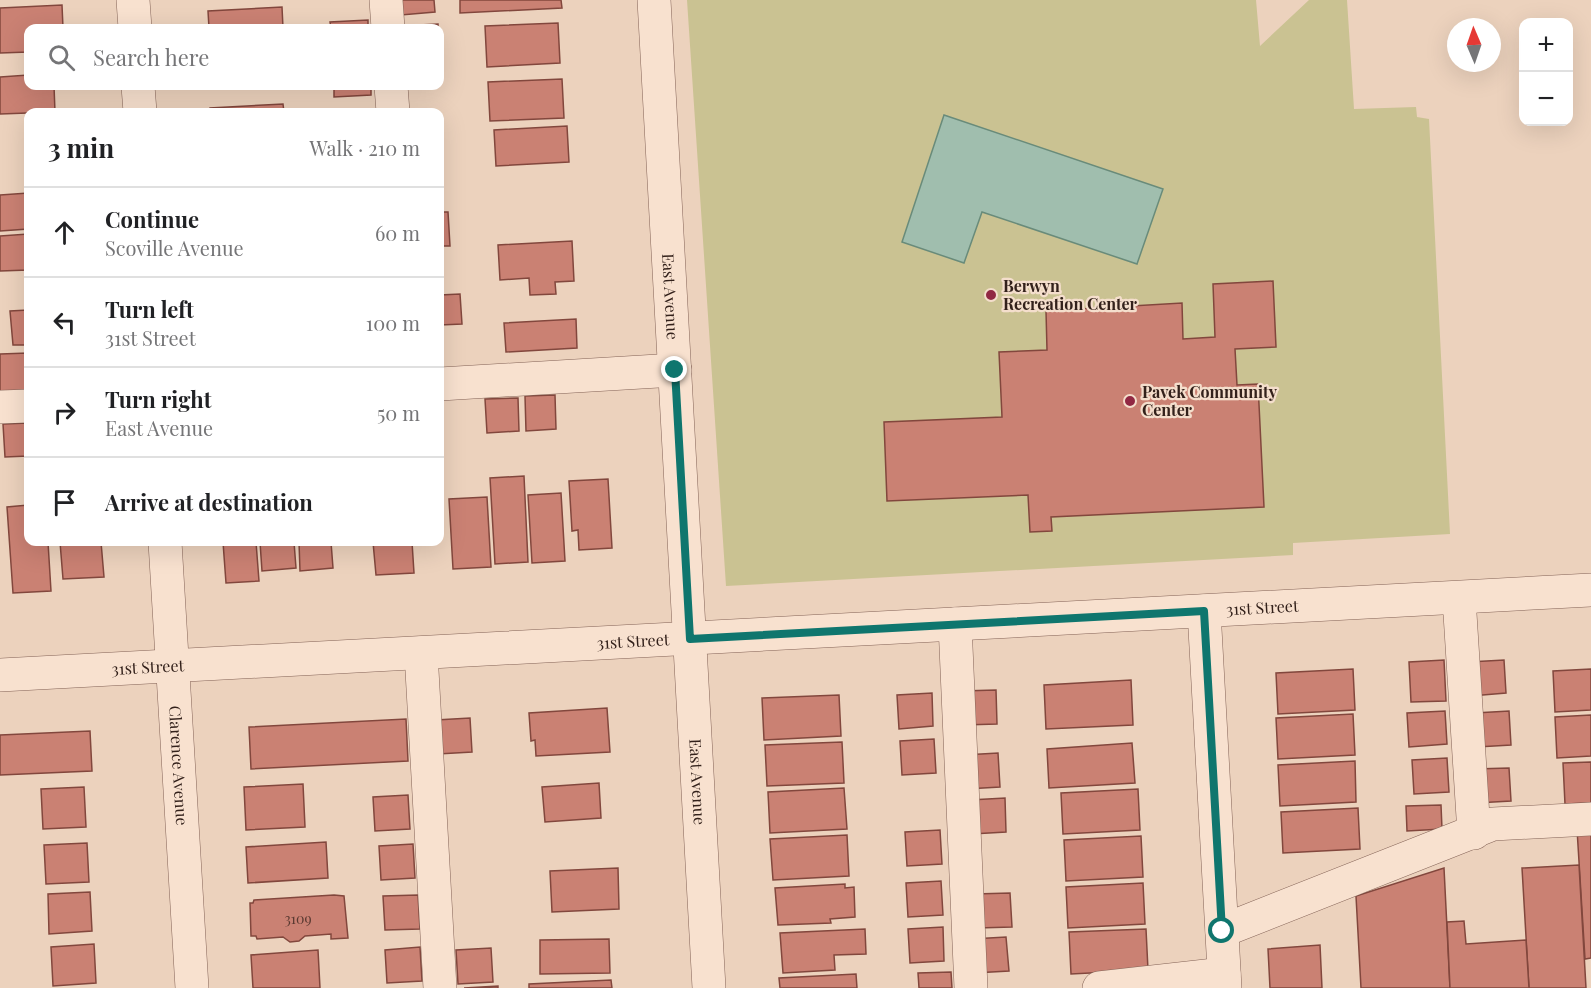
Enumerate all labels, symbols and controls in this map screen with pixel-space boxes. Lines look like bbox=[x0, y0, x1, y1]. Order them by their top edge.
north arrow bbox=[1447, 18, 1501, 72]
map controls bbox=[1519, 18, 1573, 126]
button: + bbox=[1519, 18, 1573, 72]
search box bbox=[24, 24, 444, 90]
icon: search bbox=[45, 41, 78, 74]
text: Search here bbox=[93, 42, 209, 72]
button: − bbox=[1519, 72, 1573, 126]
text: 3 min bbox=[48, 130, 114, 165]
text: Walk · 210 m bbox=[310, 134, 420, 161]
text: Continue bbox=[105, 204, 199, 234]
icon: ahead bbox=[48, 216, 81, 249]
text: 60 m bbox=[375, 219, 420, 246]
text: Scoville Avenue bbox=[105, 234, 244, 261]
street label: East Avenue bbox=[658, 253, 684, 340]
place label: Berwyn Recreation Center bbox=[1003, 275, 1138, 314]
marker: Berwyn Recreation Center bbox=[984, 288, 998, 302]
text: Turn left bbox=[105, 294, 194, 324]
icon: left bbox=[48, 306, 81, 339]
text: 100 m bbox=[366, 309, 420, 336]
text: 31st Street bbox=[105, 324, 196, 351]
route end bbox=[661, 356, 687, 382]
place label: Pavek Community Center bbox=[1142, 381, 1278, 420]
text: Turn right bbox=[105, 384, 211, 414]
marker: Pavek Community Center bbox=[1123, 394, 1137, 408]
icon: right bbox=[48, 396, 81, 429]
text: 50 m bbox=[377, 399, 420, 426]
text: East Avenue bbox=[105, 414, 213, 441]
icon: arrive bbox=[48, 486, 81, 519]
text: Arrive at destination bbox=[105, 487, 313, 517]
street label: 31st Street bbox=[1225, 595, 1299, 619]
street label: 31st Street bbox=[596, 628, 670, 653]
street label: 31st Street bbox=[111, 654, 185, 679]
street label: Clarence Avenue bbox=[165, 705, 193, 826]
street label: East Avenue bbox=[685, 738, 711, 826]
house number: 3109 bbox=[284, 909, 312, 928]
route start bbox=[1208, 917, 1234, 943]

